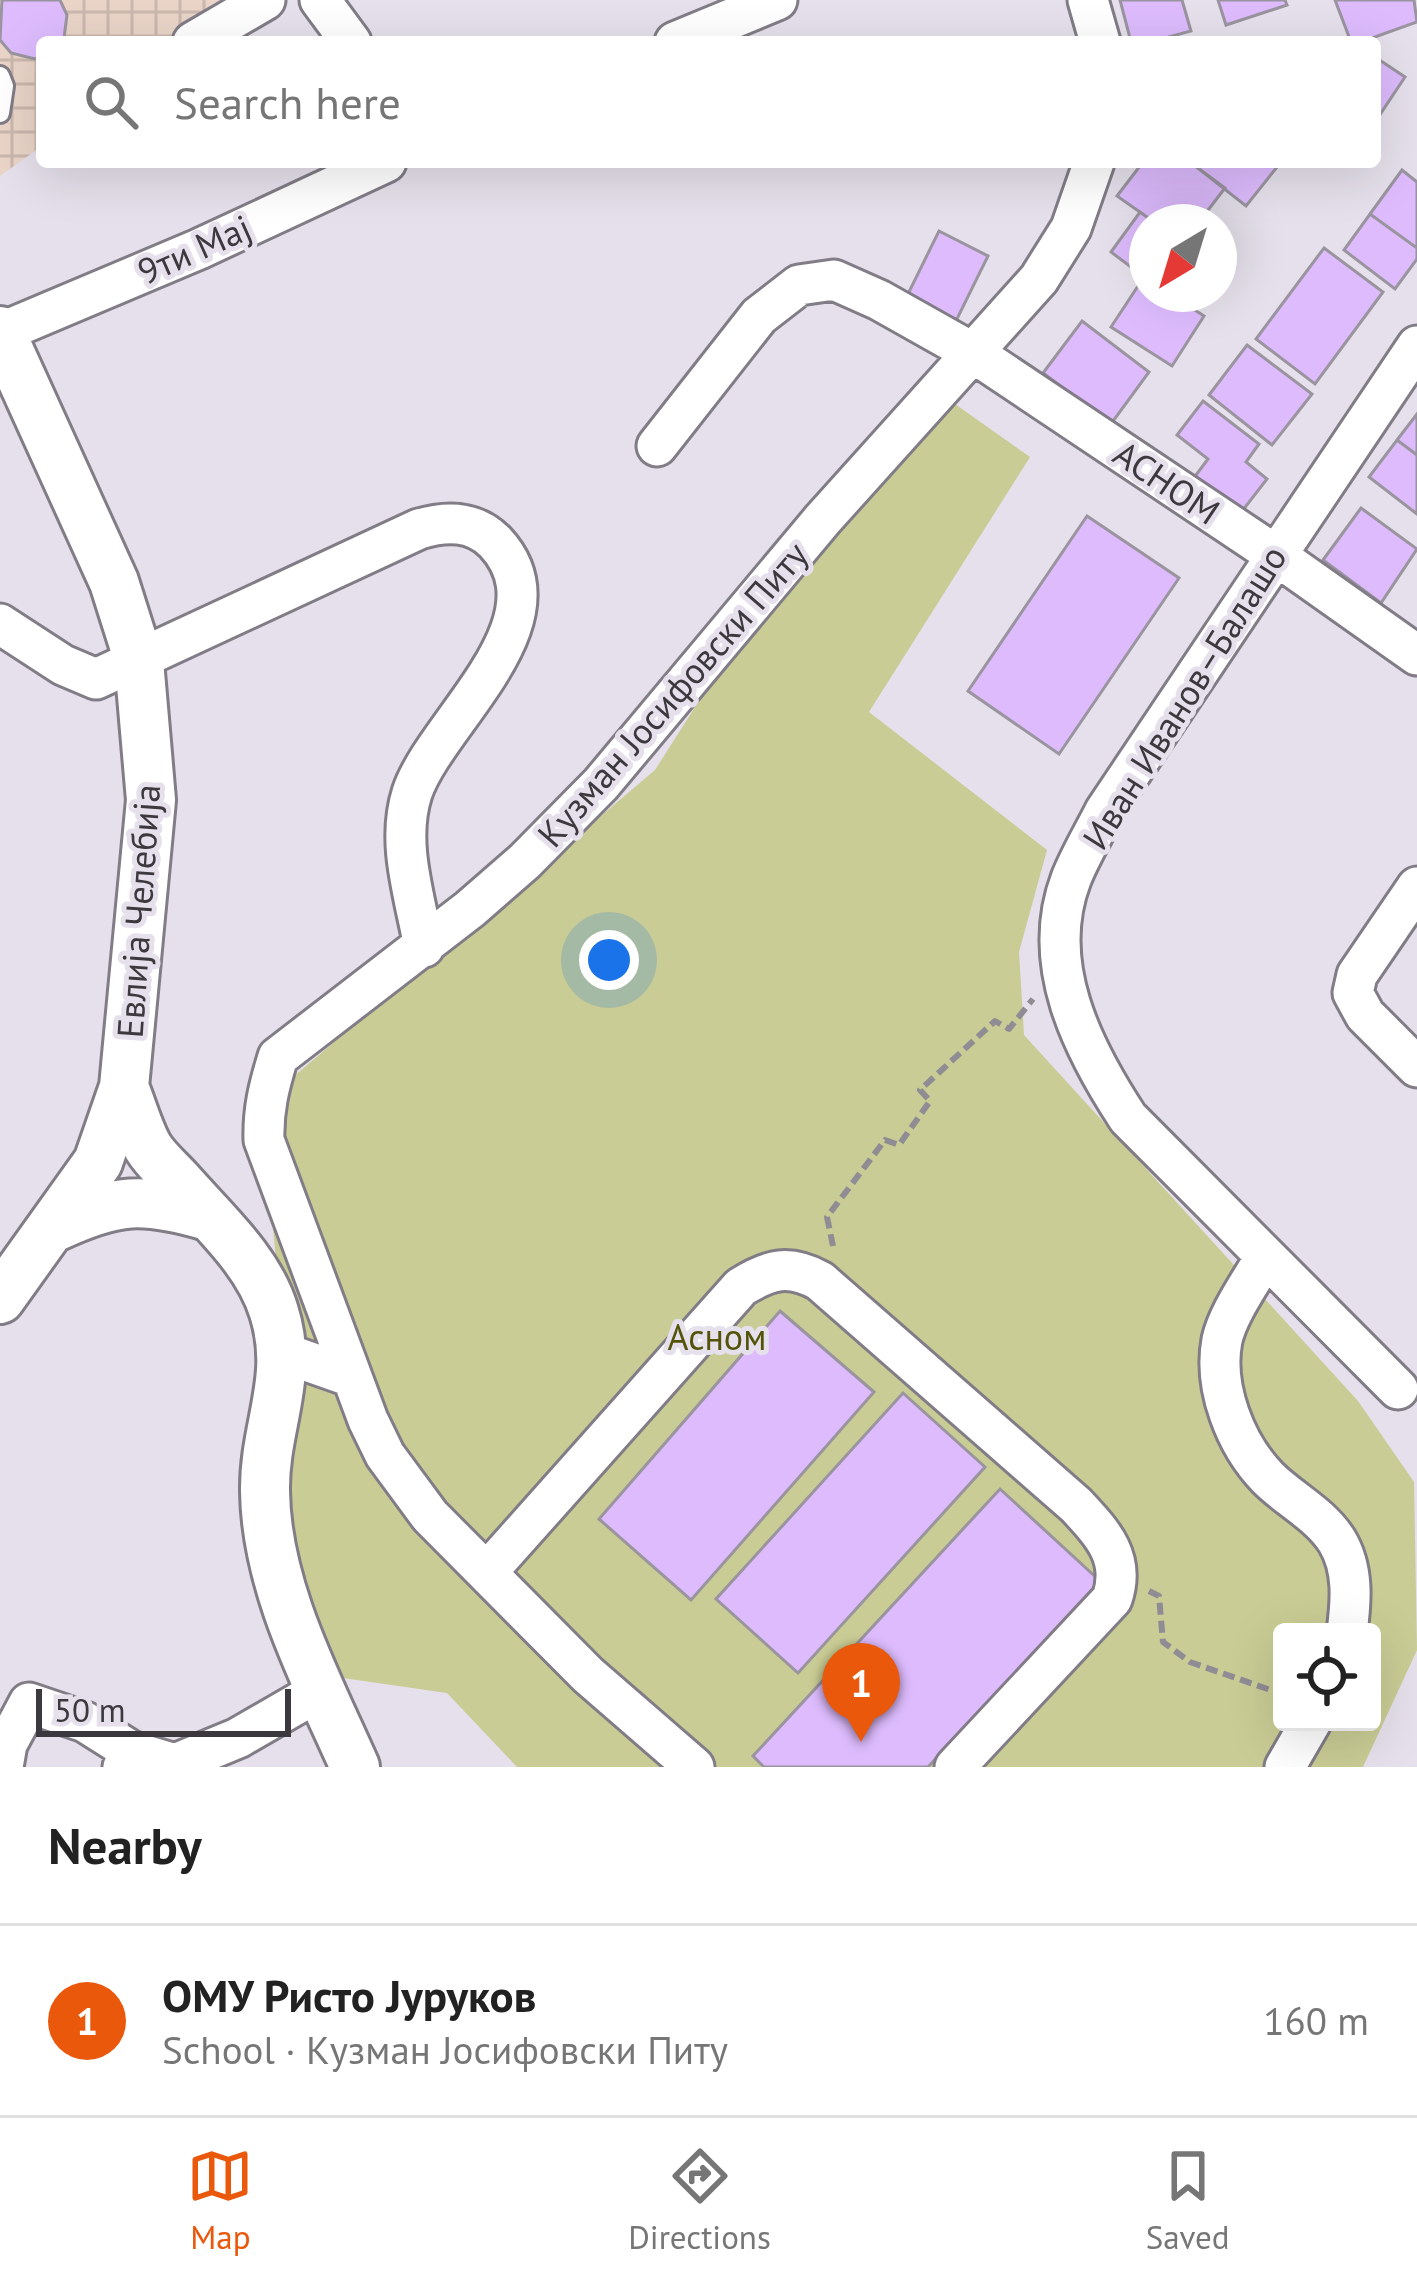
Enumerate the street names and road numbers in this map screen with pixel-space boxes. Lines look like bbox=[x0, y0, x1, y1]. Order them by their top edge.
street label: 9ти Мај bbox=[130, 203, 258, 295]
street label: АСНОМ bbox=[1105, 430, 1229, 534]
street label: Кузман Јосифовски Питу bbox=[527, 531, 818, 856]
street label: Иван Иванов–Балашо bbox=[1071, 536, 1297, 858]
street label: Евлија Челебија bbox=[106, 783, 170, 1039]

